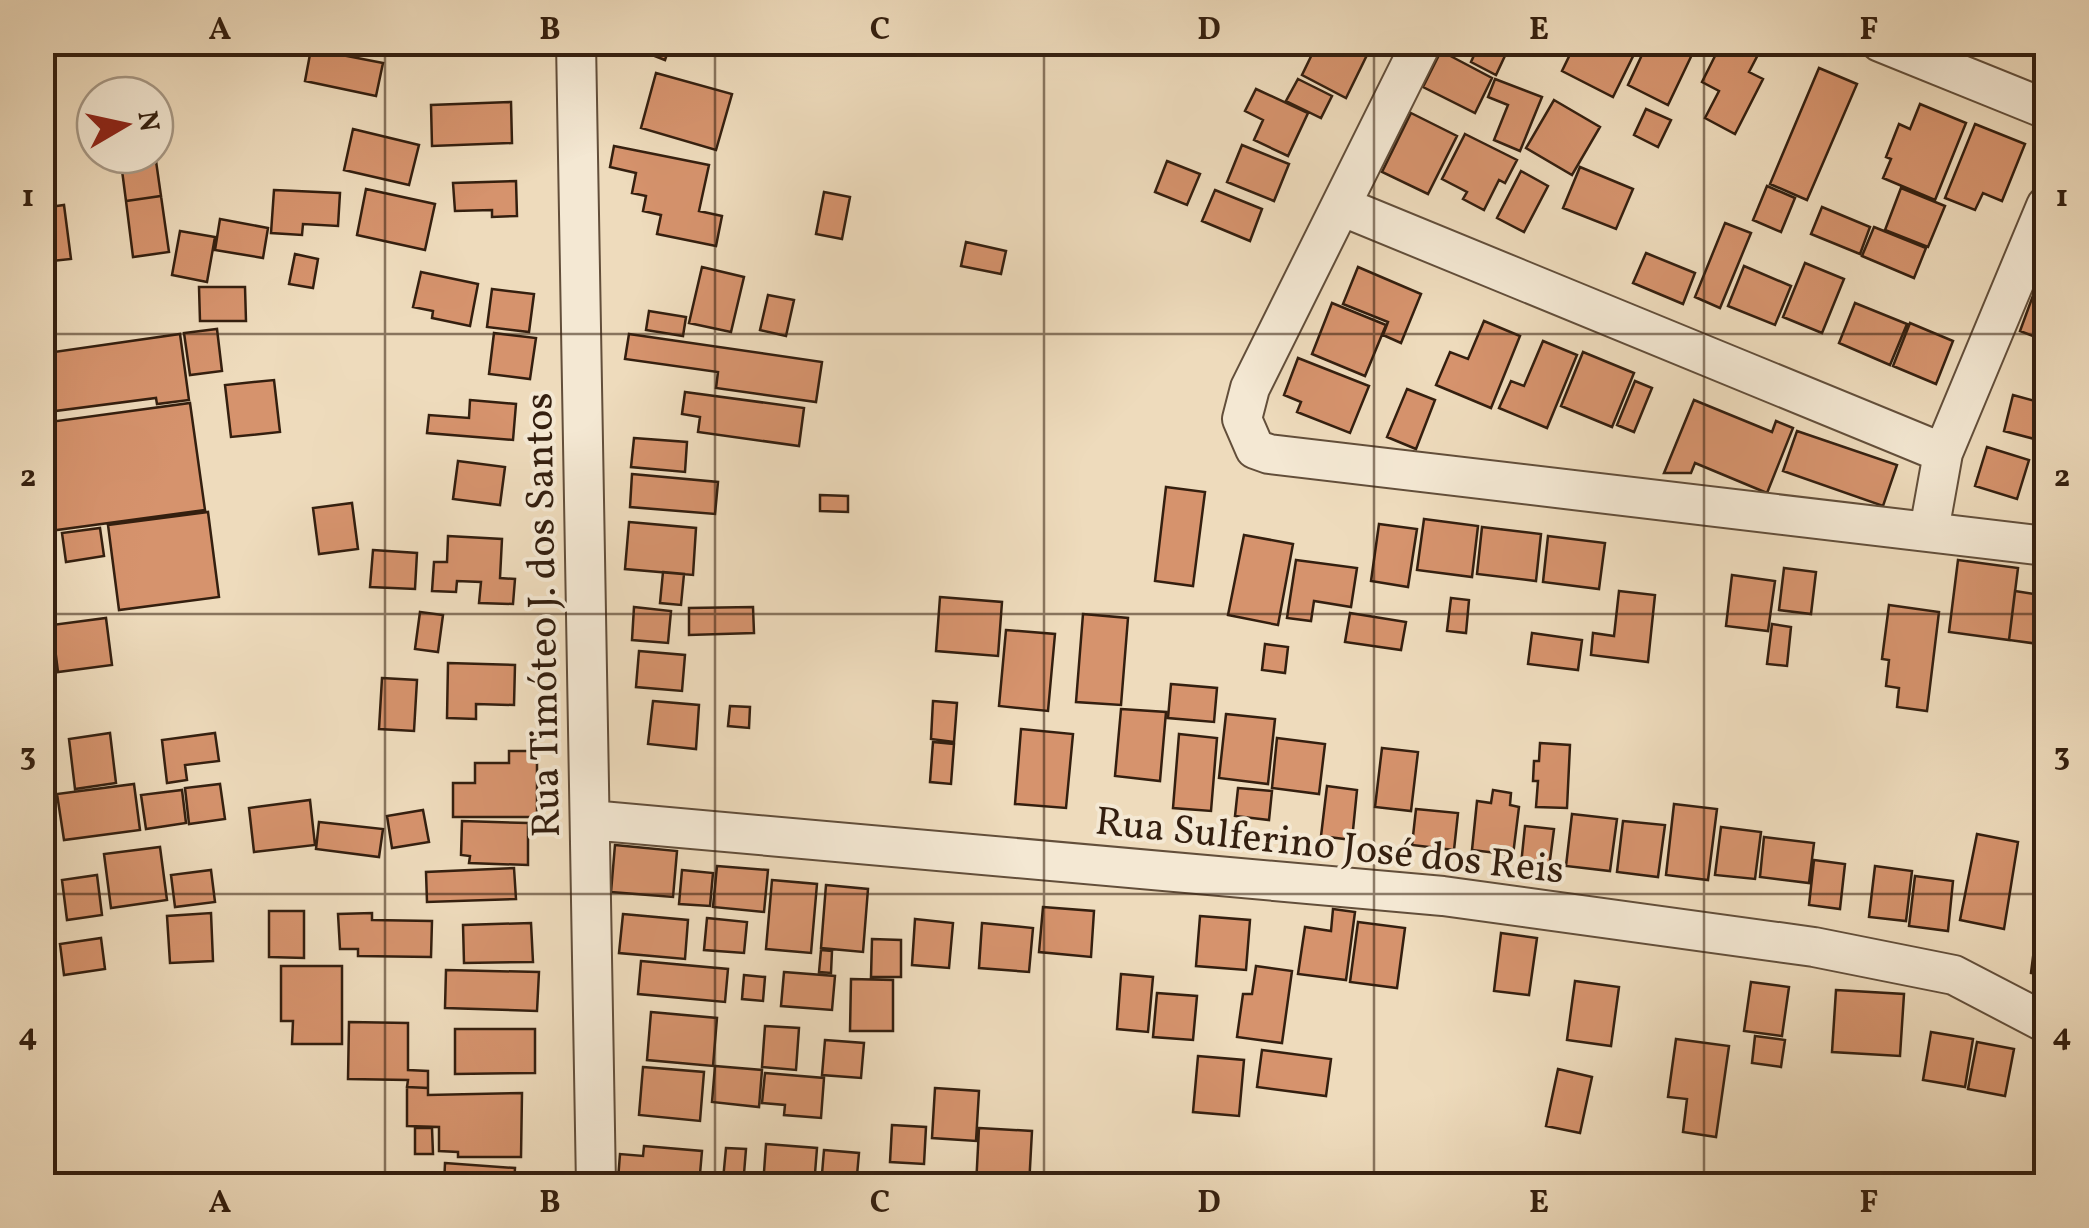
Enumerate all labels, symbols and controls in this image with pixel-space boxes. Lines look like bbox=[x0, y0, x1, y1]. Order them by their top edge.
text: A bbox=[209, 9, 232, 53]
text: B bbox=[539, 9, 561, 53]
text: C bbox=[870, 9, 890, 53]
text: D bbox=[1197, 9, 1221, 53]
text: E bbox=[1529, 9, 1549, 53]
text: F bbox=[1860, 9, 1879, 53]
north arrow bbox=[75, 75, 175, 175]
text: N bbox=[126, 108, 168, 135]
text: 1 bbox=[22, 176, 34, 220]
text: 1 bbox=[2056, 176, 2068, 220]
street label: Rua Timóteo J. dos Santos bbox=[513, 392, 577, 838]
text: 2 bbox=[20, 456, 36, 500]
text: 2 bbox=[2054, 456, 2070, 500]
text: 3 bbox=[20, 735, 36, 779]
text: 3 bbox=[2054, 735, 2070, 779]
street label: Rua Sulferino José dos Reis bbox=[1092, 796, 1567, 900]
text: 4 bbox=[18, 1015, 38, 1059]
text: 4 bbox=[2052, 1015, 2072, 1059]
text: A bbox=[209, 1182, 232, 1226]
text: B bbox=[539, 1182, 561, 1226]
text: C bbox=[870, 1182, 890, 1226]
text: D bbox=[1197, 1182, 1221, 1226]
text: E bbox=[1529, 1182, 1549, 1226]
text: F bbox=[1860, 1182, 1879, 1226]

